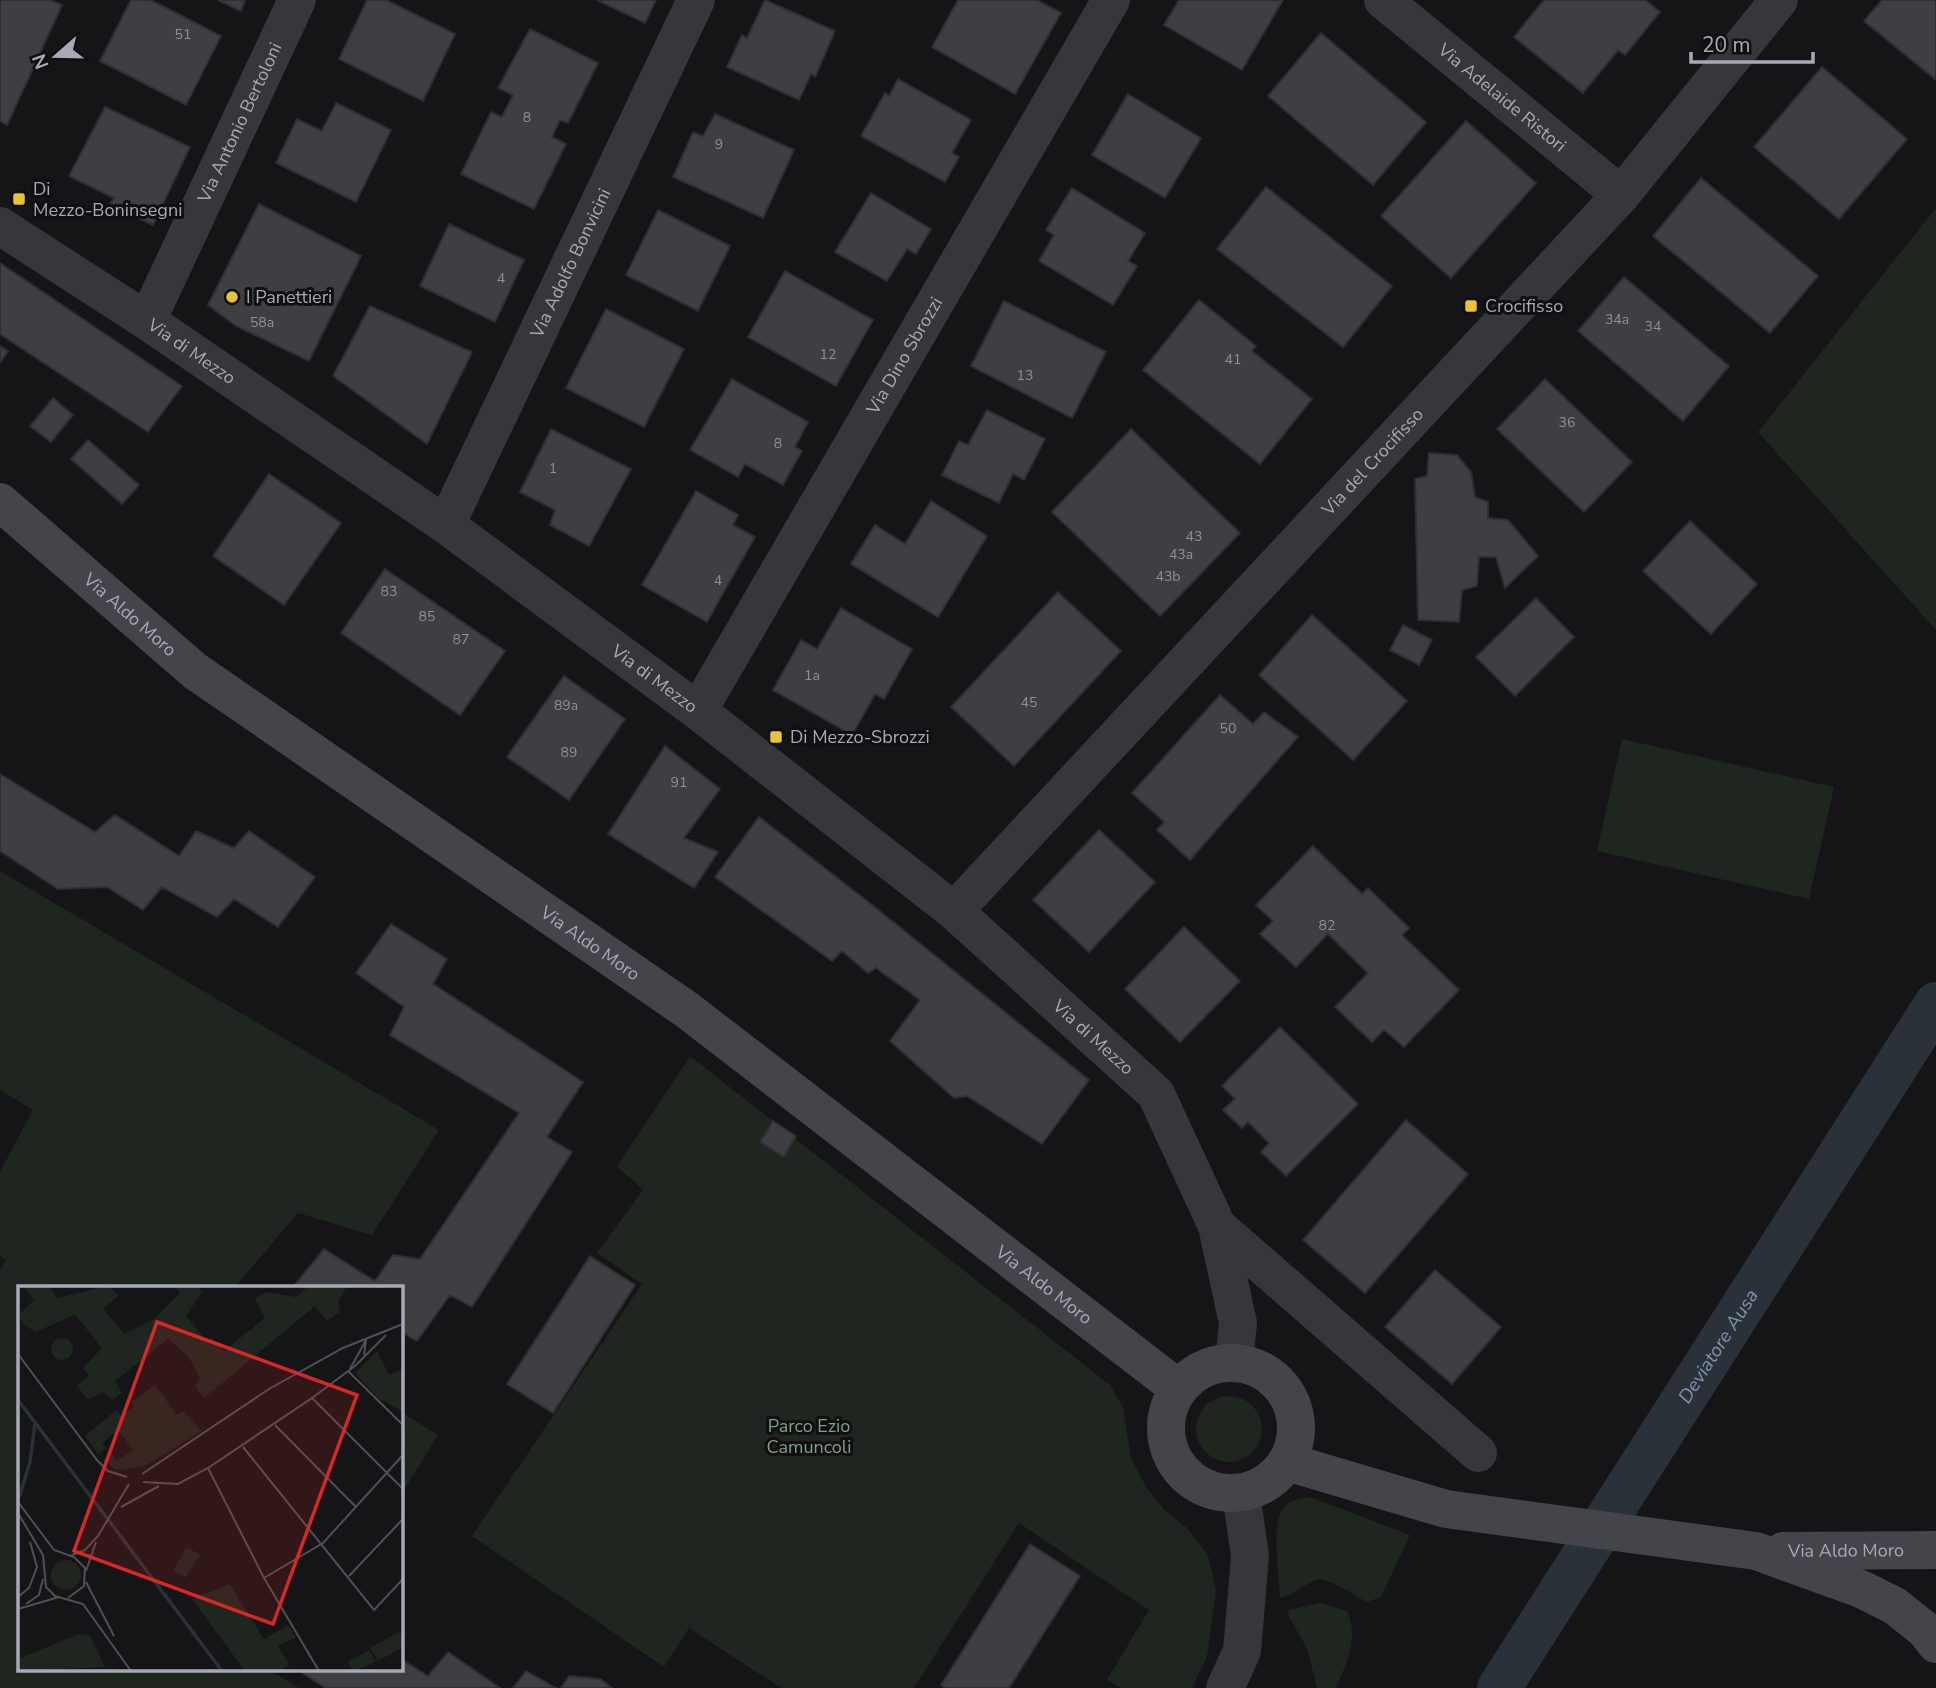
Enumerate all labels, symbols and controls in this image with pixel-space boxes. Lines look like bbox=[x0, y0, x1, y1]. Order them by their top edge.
north arrow bbox=[21, 21, 91, 91]
scale bar bbox=[1691, 21, 1814, 65]
house number: 51 bbox=[175, 25, 191, 44]
text: 20 m bbox=[1702, 31, 1751, 59]
street label: Via Adelaide Ristori bbox=[1432, 37, 1571, 157]
street label: Via Antonio Bertoloni bbox=[192, 39, 287, 207]
text: N bbox=[26, 50, 56, 73]
house number: 8 bbox=[523, 108, 531, 127]
house number: 9 bbox=[715, 135, 723, 154]
place label: Di Mezzo-Boninsegni bbox=[33, 177, 182, 222]
street label: Via Adolfo Bonvicini bbox=[524, 185, 616, 343]
marker: Di Mezzo-Boninsegni bbox=[11, 191, 27, 207]
house number: 4 bbox=[497, 269, 505, 288]
place label: I Panettieri bbox=[246, 285, 332, 309]
marker: I Panettieri bbox=[224, 289, 240, 305]
street label: Via Dino Sbrozzi bbox=[860, 293, 948, 420]
place label: Crocifisso bbox=[1485, 294, 1563, 318]
marker: Crocifisso bbox=[1463, 298, 1479, 314]
house number: 34a bbox=[1605, 310, 1629, 329]
street label: Via di Mezzo bbox=[142, 312, 240, 390]
house number: 58a bbox=[250, 313, 274, 332]
house number: 34 bbox=[1645, 317, 1661, 336]
house number: 12 bbox=[820, 345, 836, 364]
house number: 41 bbox=[1225, 350, 1241, 369]
house number: 13 bbox=[1017, 366, 1033, 385]
street label: Via del Crocifisso bbox=[1316, 403, 1429, 522]
house number: 36 bbox=[1559, 413, 1575, 432]
house number: 8 bbox=[774, 434, 782, 453]
house number: 1 bbox=[549, 459, 557, 478]
house number: 43 bbox=[1186, 527, 1202, 546]
house number: 43a bbox=[1169, 545, 1193, 564]
street label: Via Aldo Moro bbox=[78, 567, 182, 662]
house number: 43b bbox=[1156, 567, 1180, 586]
house number: 4 bbox=[714, 571, 722, 590]
house number: 83 bbox=[381, 582, 397, 601]
house number: 85 bbox=[419, 607, 435, 626]
house number: 87 bbox=[453, 630, 469, 649]
street label: Via di Mezzo bbox=[606, 638, 702, 719]
house number: 1a bbox=[804, 666, 820, 685]
house number: 45 bbox=[1021, 693, 1037, 712]
house number: 89a bbox=[554, 696, 578, 715]
house number: 50 bbox=[1220, 719, 1236, 738]
place label: Di Mezzo-Sbrozzi bbox=[790, 725, 930, 749]
marker: Di Mezzo-Sbrozzi bbox=[768, 729, 784, 745]
house number: 89 bbox=[561, 743, 577, 762]
house number: 91 bbox=[671, 773, 687, 792]
street label: Via Aldo Moro bbox=[535, 900, 645, 986]
house number: 82 bbox=[1319, 916, 1335, 935]
street label: Via di Mezzo bbox=[1047, 994, 1139, 1080]
street label: Via Aldo Moro bbox=[990, 1239, 1097, 1330]
water label: Deviatore Ausa bbox=[1672, 1284, 1765, 1409]
inset map bbox=[18, 1286, 402, 1670]
park label: Parco Ezio Camuncoli bbox=[767, 1414, 851, 1459]
street label: Via Aldo Moro bbox=[1787, 1538, 1904, 1563]

